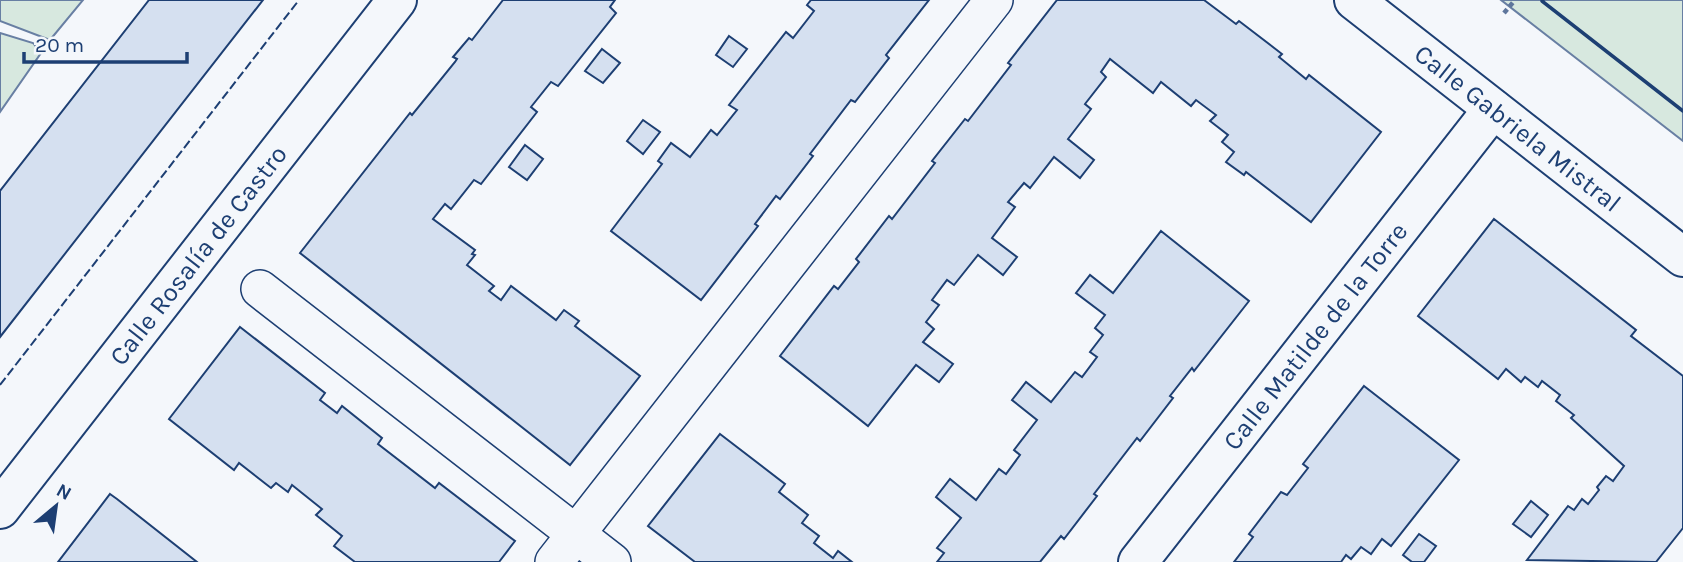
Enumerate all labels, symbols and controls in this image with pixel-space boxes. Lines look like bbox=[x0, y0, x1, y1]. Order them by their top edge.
scale bar bbox=[24, 21, 187, 65]
text: 20 m bbox=[35, 33, 84, 57]
street label: Calle Gabriela Mistral bbox=[1409, 38, 1627, 218]
street label: Calle Rosalía de Castro bbox=[103, 139, 293, 371]
street label: Calle Matilde de la Torre bbox=[1216, 216, 1414, 456]
north arrow bbox=[21, 471, 91, 541]
text: N bbox=[52, 479, 75, 505]

